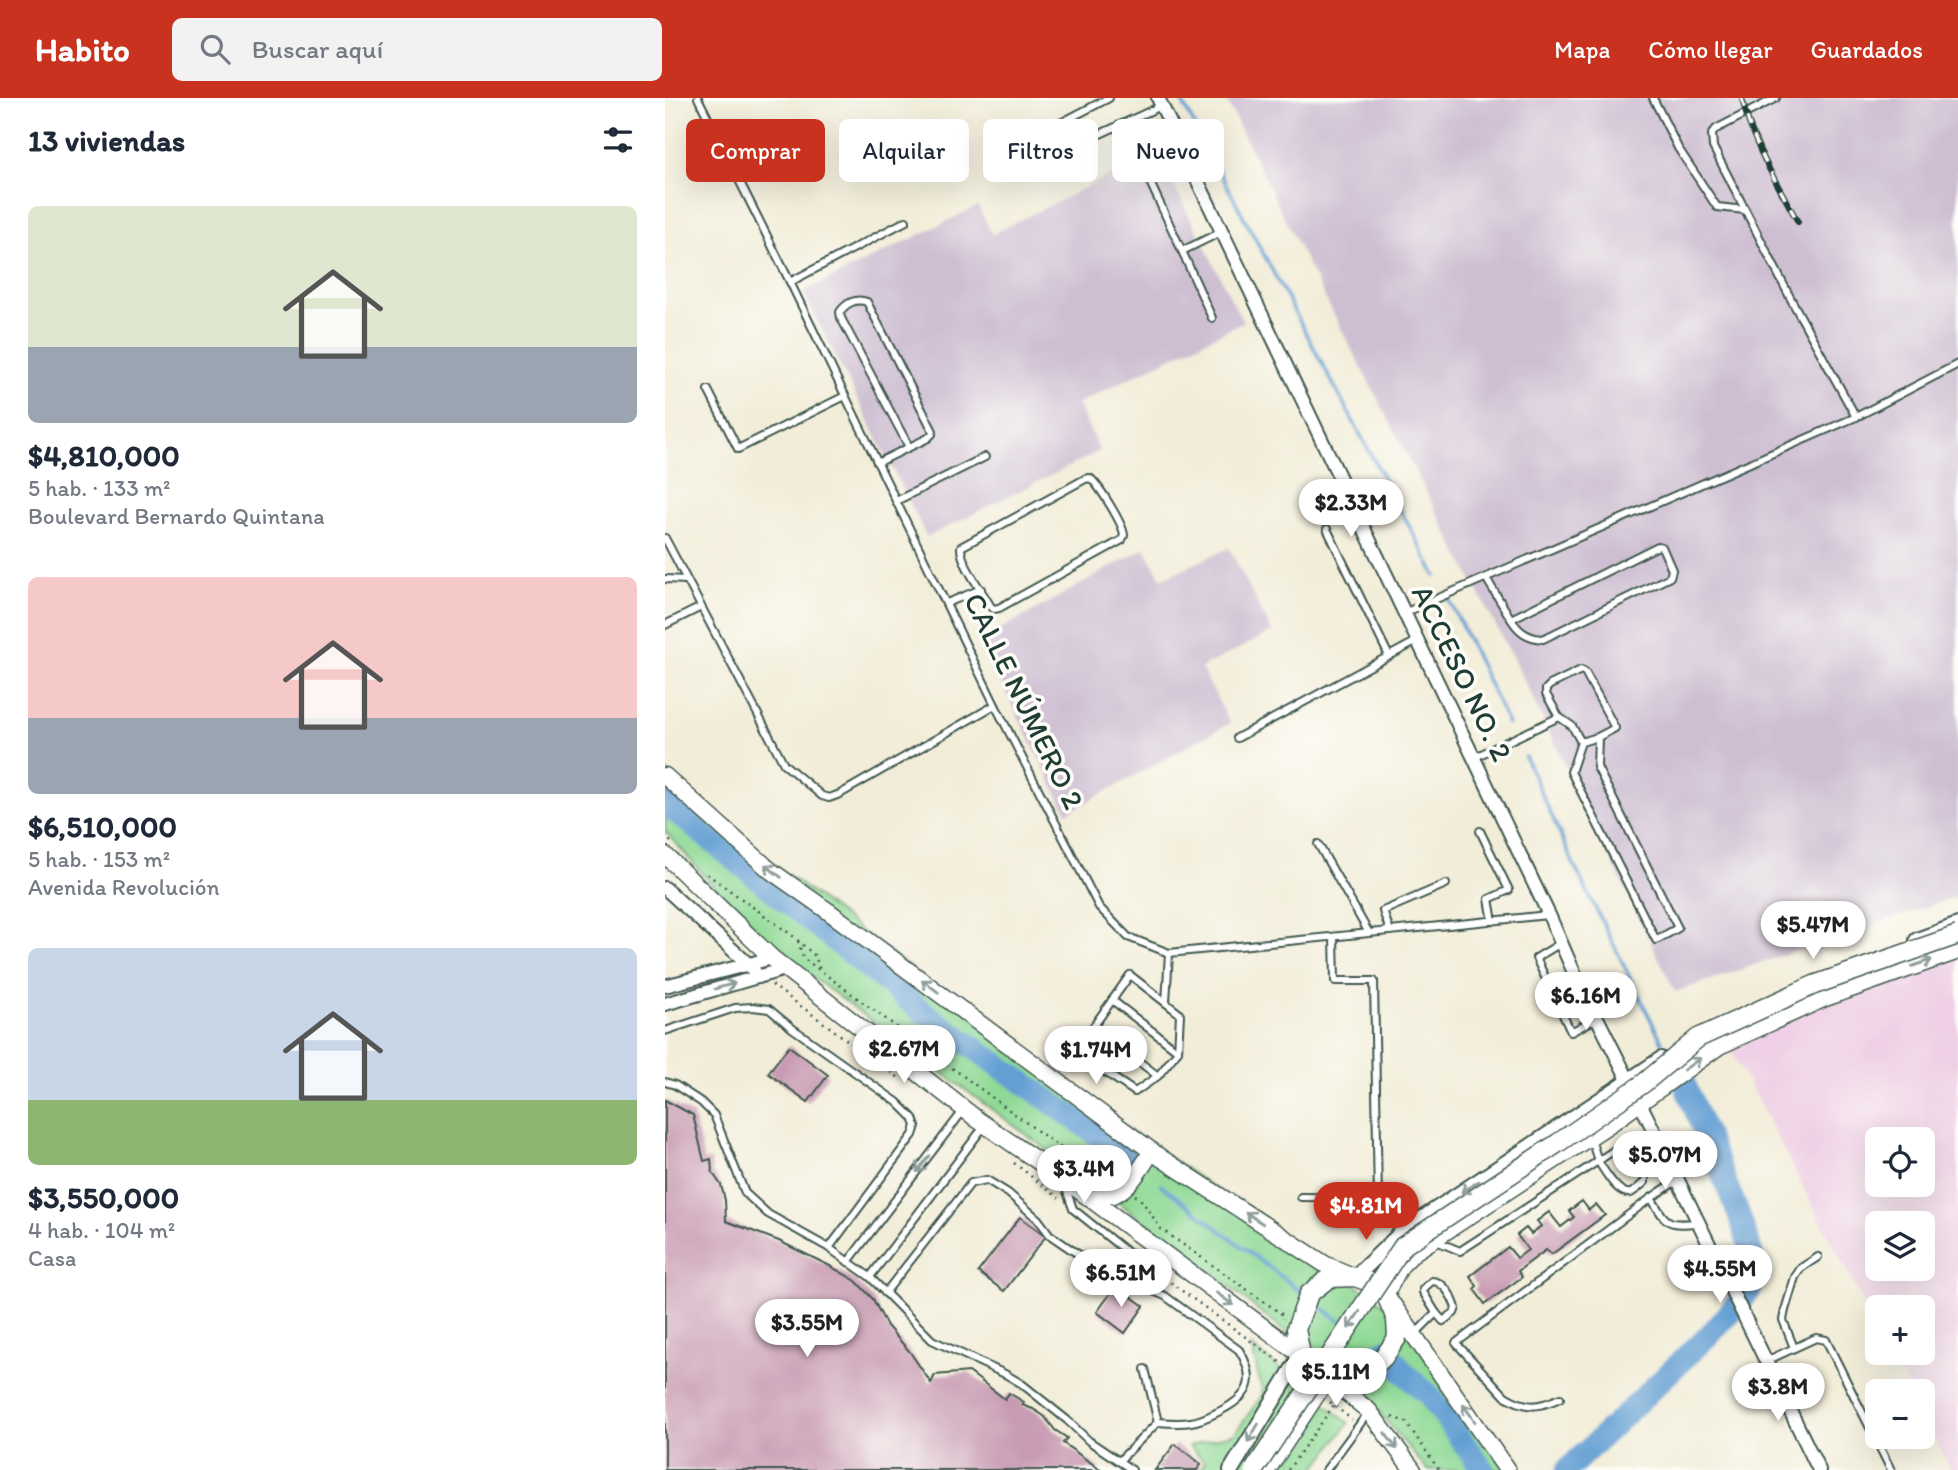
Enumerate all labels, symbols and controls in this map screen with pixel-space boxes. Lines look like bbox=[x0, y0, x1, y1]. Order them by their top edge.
search box bbox=[172, 18, 662, 81]
text: Habito bbox=[35, 30, 130, 69]
icon: search bbox=[196, 30, 234, 68]
text: Buscar aquí bbox=[252, 33, 383, 65]
text: Mapa bbox=[1554, 35, 1610, 64]
text: Cómo llegar bbox=[1648, 35, 1773, 64]
text: Guardados bbox=[1811, 35, 1923, 64]
chip: Comprar bbox=[686, 119, 825, 182]
chip: Alquilar bbox=[839, 119, 969, 182]
chip: Filtros bbox=[983, 119, 1098, 182]
chip: Nuevo bbox=[1112, 119, 1224, 182]
icon: filters bbox=[599, 121, 637, 159]
text: 13 viviendas bbox=[28, 122, 185, 159]
icon: home bbox=[270, 251, 396, 377]
text: $4,810,000 bbox=[28, 437, 180, 474]
text: 5 hab. · 133 m² bbox=[28, 474, 171, 502]
pin: $2.33M bbox=[1294, 480, 1408, 539]
text: $2.33M bbox=[1315, 488, 1387, 516]
text: Boulevard Bernardo Quintana bbox=[28, 502, 325, 530]
street label: ACCESO NO. 2 bbox=[1404, 579, 1521, 767]
street label: CALLE NÚMERO 2 bbox=[956, 587, 1093, 815]
icon: home bbox=[270, 622, 396, 748]
text: $6,510,000 bbox=[28, 808, 177, 845]
text: 5 hab. · 153 m² bbox=[28, 845, 170, 873]
one-way arrow bbox=[764, 864, 782, 879]
text: Avenida Revolución bbox=[28, 873, 220, 901]
pin: $5.47M bbox=[1756, 902, 1870, 961]
text: $5.47M bbox=[1777, 910, 1849, 938]
one-way arrow bbox=[1910, 956, 1932, 968]
pin: $6.16M bbox=[1529, 972, 1643, 1032]
one-way arrow bbox=[714, 979, 736, 992]
one-way arrow bbox=[920, 979, 939, 994]
text: $6.16M bbox=[1551, 981, 1621, 1009]
icon: home bbox=[270, 993, 396, 1119]
pin: $2.67M bbox=[847, 1026, 961, 1085]
pin: $1.74M bbox=[1039, 1026, 1153, 1086]
text: $2.67M bbox=[868, 1034, 940, 1062]
text: $1.74M bbox=[1060, 1035, 1132, 1063]
one-way arrow bbox=[1682, 1057, 1701, 1071]
map controls bbox=[1865, 1127, 1935, 1449]
button: locate bbox=[1865, 1127, 1935, 1197]
pin: $5.07M bbox=[1608, 1132, 1722, 1191]
text: $5.07M bbox=[1628, 1140, 1702, 1168]
pin: $3.4M bbox=[1035, 1146, 1133, 1205]
one-way arrow bbox=[916, 1154, 931, 1172]
text: $3.4M bbox=[1053, 1154, 1115, 1182]
text: $3,550,000 bbox=[28, 1179, 179, 1216]
one-way arrow bbox=[1461, 1180, 1481, 1194]
pin: $4.81M bbox=[1309, 1182, 1423, 1242]
text: $4.81M bbox=[1330, 1191, 1402, 1219]
one-way arrow bbox=[1245, 1211, 1264, 1225]
button: layers bbox=[1865, 1211, 1935, 1281]
text: 4 hab. · 104 m² bbox=[28, 1216, 175, 1244]
text: Casa bbox=[28, 1244, 76, 1272]
pin: $4.55M bbox=[1663, 1246, 1777, 1305]
pin: $6.51M bbox=[1064, 1250, 1178, 1309]
text: $4.55M bbox=[1683, 1254, 1757, 1282]
text: $6.51M bbox=[1086, 1258, 1156, 1286]
one-way arrow bbox=[1215, 1292, 1234, 1307]
button: + bbox=[1865, 1295, 1935, 1365]
pin: $3.55M bbox=[750, 1300, 864, 1359]
text: $3.55M bbox=[771, 1308, 843, 1336]
one-way arrow bbox=[1347, 1310, 1361, 1329]
pin: $5.11M bbox=[1279, 1348, 1393, 1408]
text: $5.11M bbox=[1302, 1357, 1370, 1385]
pin: $3.8M bbox=[1729, 1364, 1827, 1423]
text: $3.8M bbox=[1748, 1372, 1808, 1400]
button: − bbox=[1865, 1379, 1935, 1449]
one-way arrow bbox=[1462, 1404, 1476, 1424]
one-way arrow bbox=[1246, 1423, 1260, 1443]
one-way arrow bbox=[1383, 1431, 1398, 1450]

